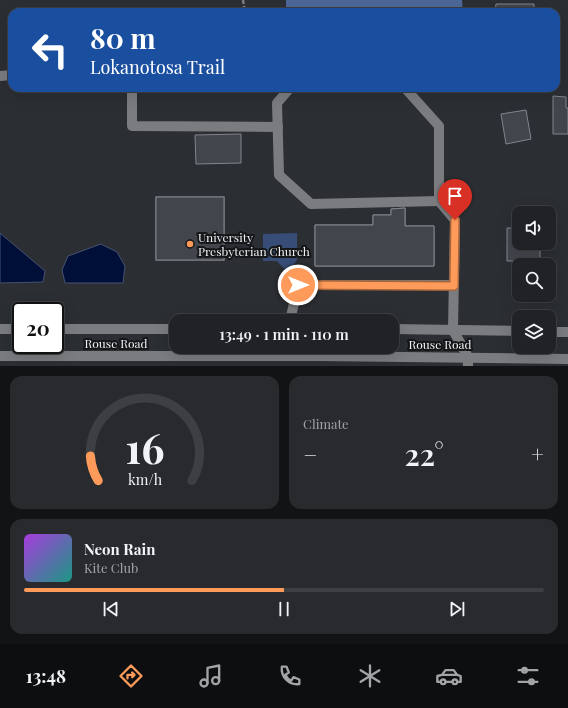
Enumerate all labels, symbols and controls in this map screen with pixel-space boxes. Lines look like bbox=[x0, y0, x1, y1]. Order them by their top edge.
text: 80 m bbox=[90, 19, 156, 56]
icon: left bbox=[24, 24, 76, 76]
text: Lokanotosa Trail bbox=[90, 55, 225, 79]
pin bbox=[438, 179, 472, 220]
icon: arrive bbox=[444, 185, 466, 207]
map controls bbox=[512, 206, 556, 354]
button: sound bbox=[512, 206, 556, 250]
place label: University Presbyterian Church bbox=[198, 229, 310, 259]
marker: University Presbyterian Church bbox=[185, 239, 195, 249]
button: search bbox=[512, 258, 556, 302]
position arrow bbox=[277, 264, 319, 306]
speed limit sign: 20 bbox=[12, 302, 64, 354]
button: layers bbox=[512, 310, 556, 354]
text: 13:49 · 1 min · 110 m bbox=[219, 324, 349, 344]
street label: Rouse Road bbox=[84, 335, 148, 351]
street label: Rouse Road bbox=[408, 336, 472, 352]
text: Climate bbox=[303, 415, 349, 432]
text: 16 bbox=[125, 418, 164, 473]
text: 22° bbox=[404, 434, 444, 474]
text: − bbox=[303, 439, 317, 469]
text: + bbox=[531, 439, 544, 469]
text: km/h bbox=[127, 469, 162, 488]
text: Neon Rain bbox=[84, 539, 155, 559]
text: Kite Club bbox=[84, 559, 138, 576]
icon: previous bbox=[100, 598, 122, 620]
icon: pause bbox=[273, 598, 295, 620]
icon: next bbox=[446, 598, 468, 620]
icon: directions bbox=[117, 662, 145, 690]
icon: music bbox=[197, 662, 225, 690]
icon: phone bbox=[276, 662, 304, 690]
icon: climate bbox=[356, 662, 384, 690]
icon: car bbox=[435, 662, 463, 690]
icon: filters bbox=[514, 662, 542, 690]
text: 13:48 bbox=[26, 664, 66, 688]

